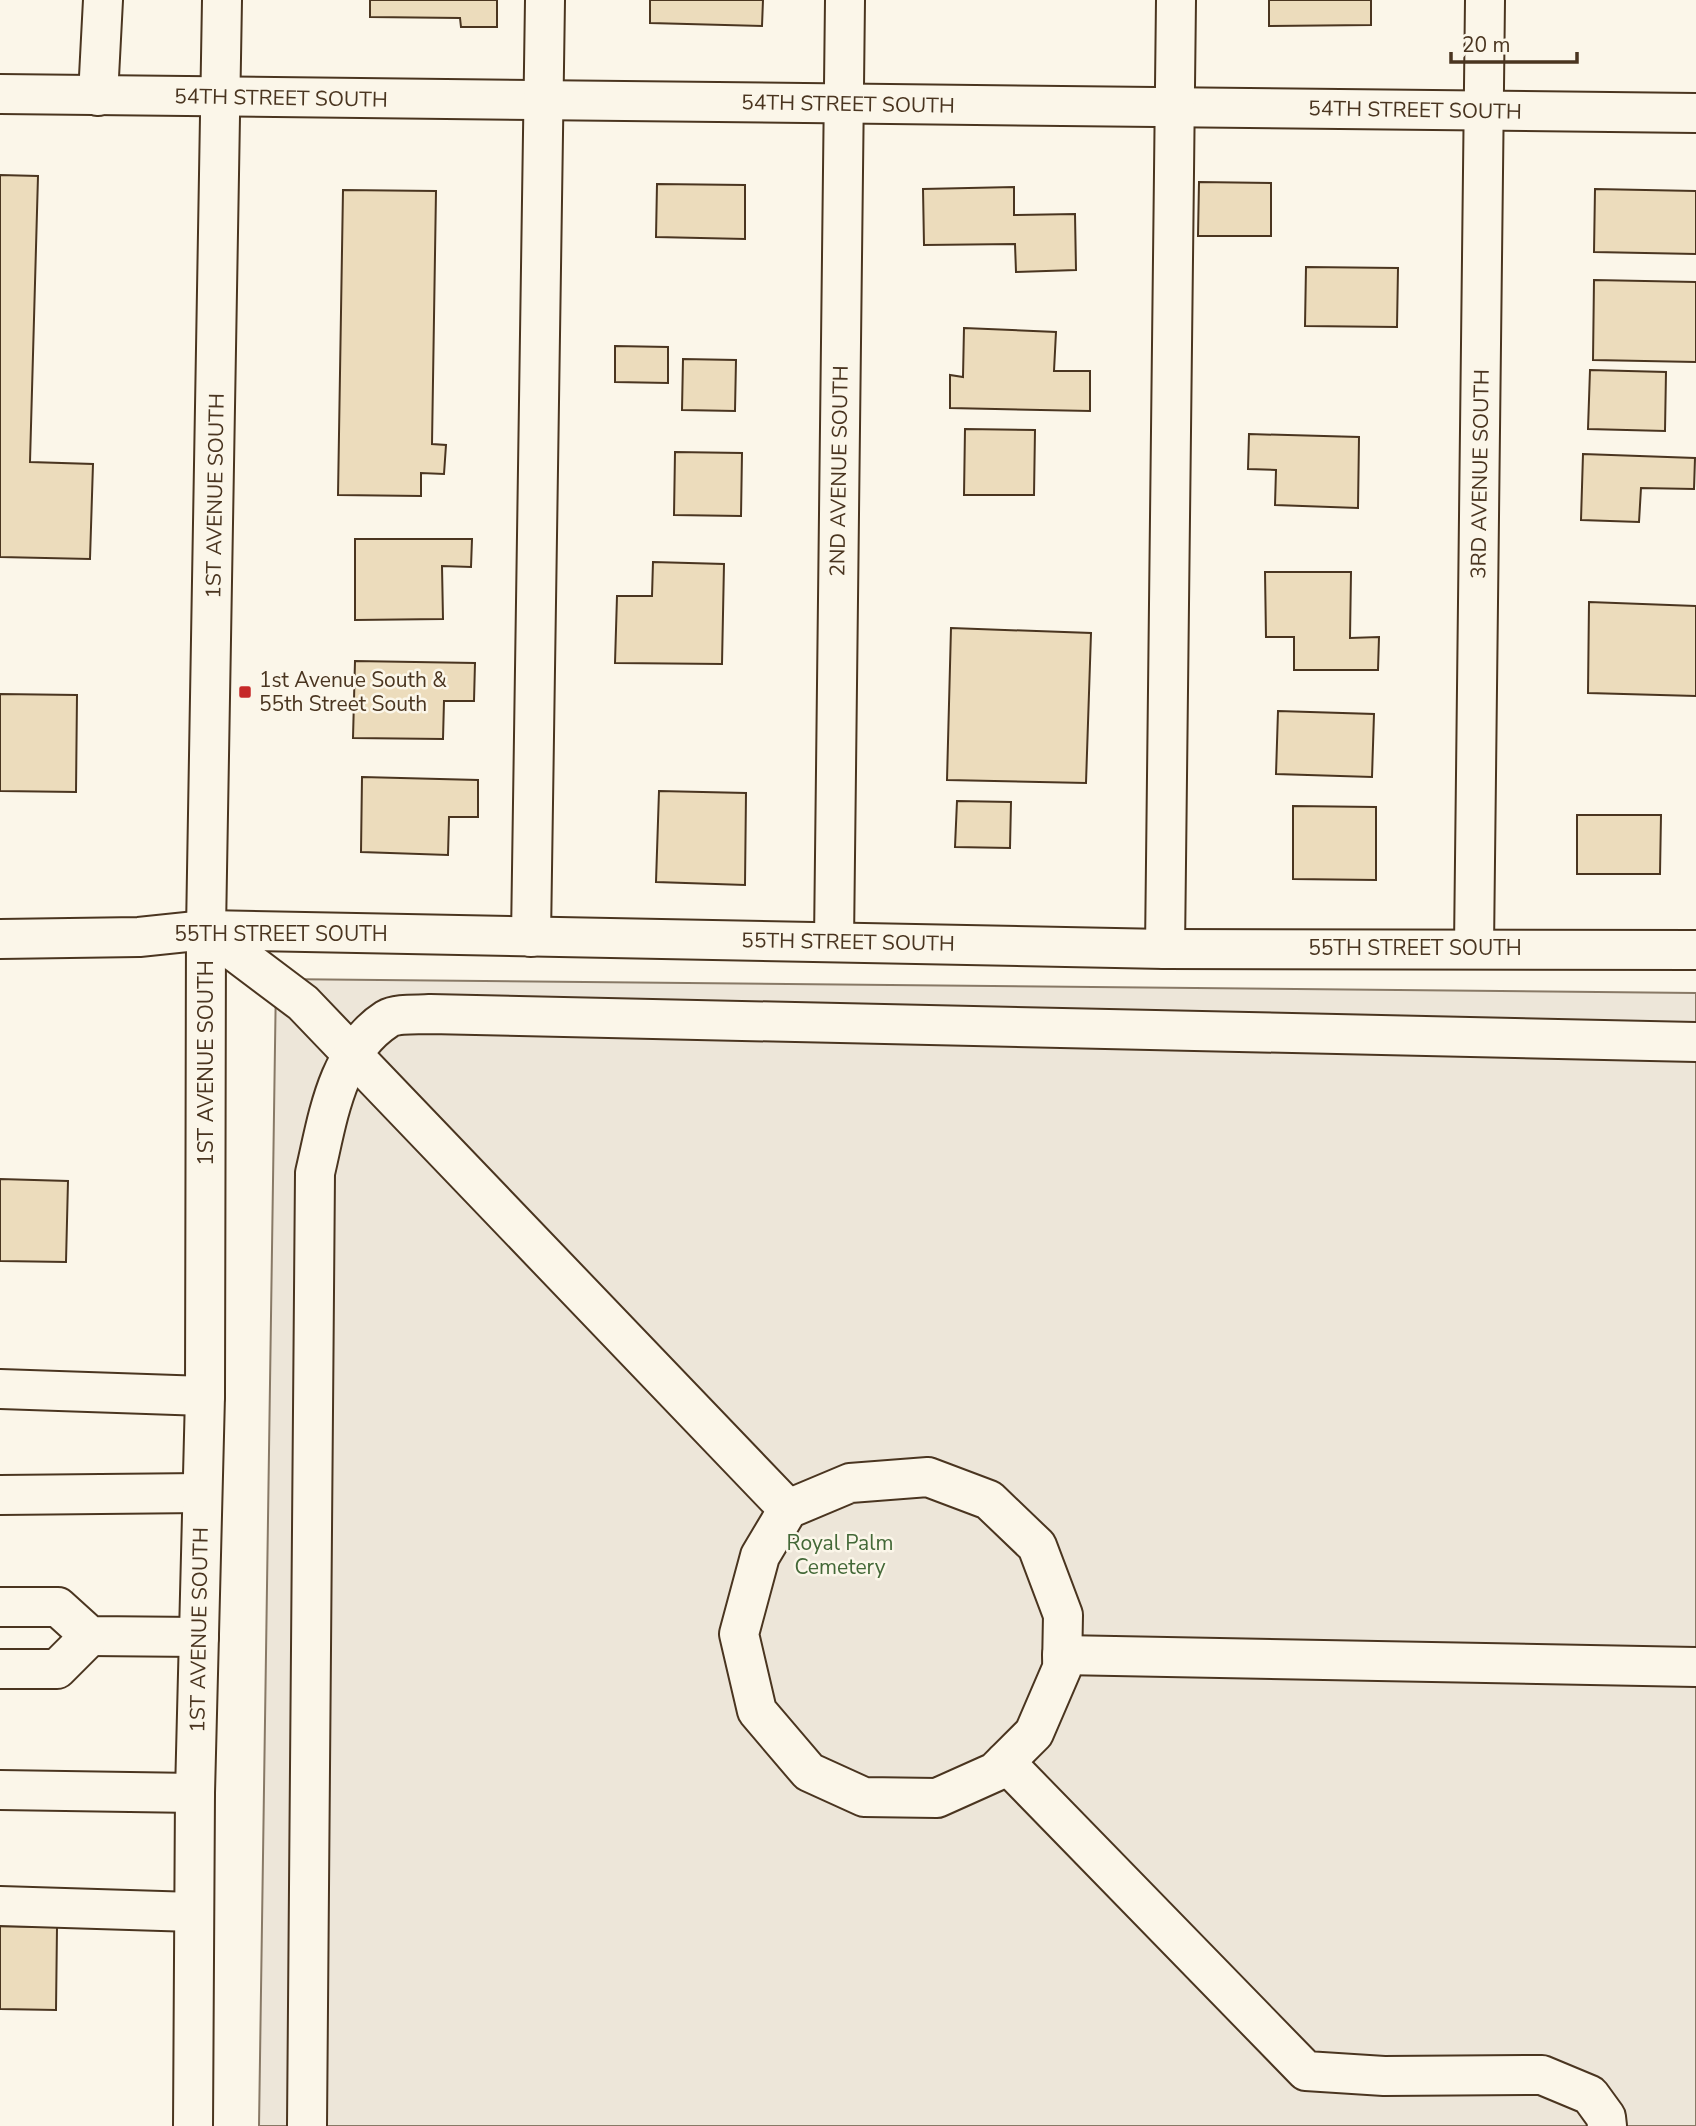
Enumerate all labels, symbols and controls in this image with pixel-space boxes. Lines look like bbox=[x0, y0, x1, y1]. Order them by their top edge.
scale bar bbox=[1451, 21, 1577, 65]
text: 20 m bbox=[1462, 31, 1511, 59]
street label: 54TH STREET SOUTH bbox=[174, 82, 388, 114]
street label: 54TH STREET SOUTH bbox=[741, 88, 955, 120]
street label: 54TH STREET SOUTH bbox=[1308, 94, 1522, 126]
street label: 2ND AVENUE SOUTH bbox=[823, 365, 855, 577]
street label: 3RD AVENUE SOUTH bbox=[1464, 369, 1496, 579]
street label: 1ST AVENUE SOUTH bbox=[199, 393, 231, 599]
place label: 1st Avenue South & 55th Street South bbox=[259, 666, 447, 718]
marker: 1st Avenue South & 55th Street South bbox=[237, 684, 253, 700]
street label: 55TH STREET SOUTH bbox=[174, 920, 388, 948]
street label: 55TH STREET SOUTH bbox=[741, 926, 955, 958]
street label: 55TH STREET SOUTH bbox=[1308, 934, 1522, 962]
street label: 1ST AVENUE SOUTH bbox=[192, 960, 220, 1166]
street label: 1ST AVENUE SOUTH bbox=[183, 1527, 215, 1733]
park label: Royal Palm Cemetery bbox=[787, 1529, 893, 1581]

